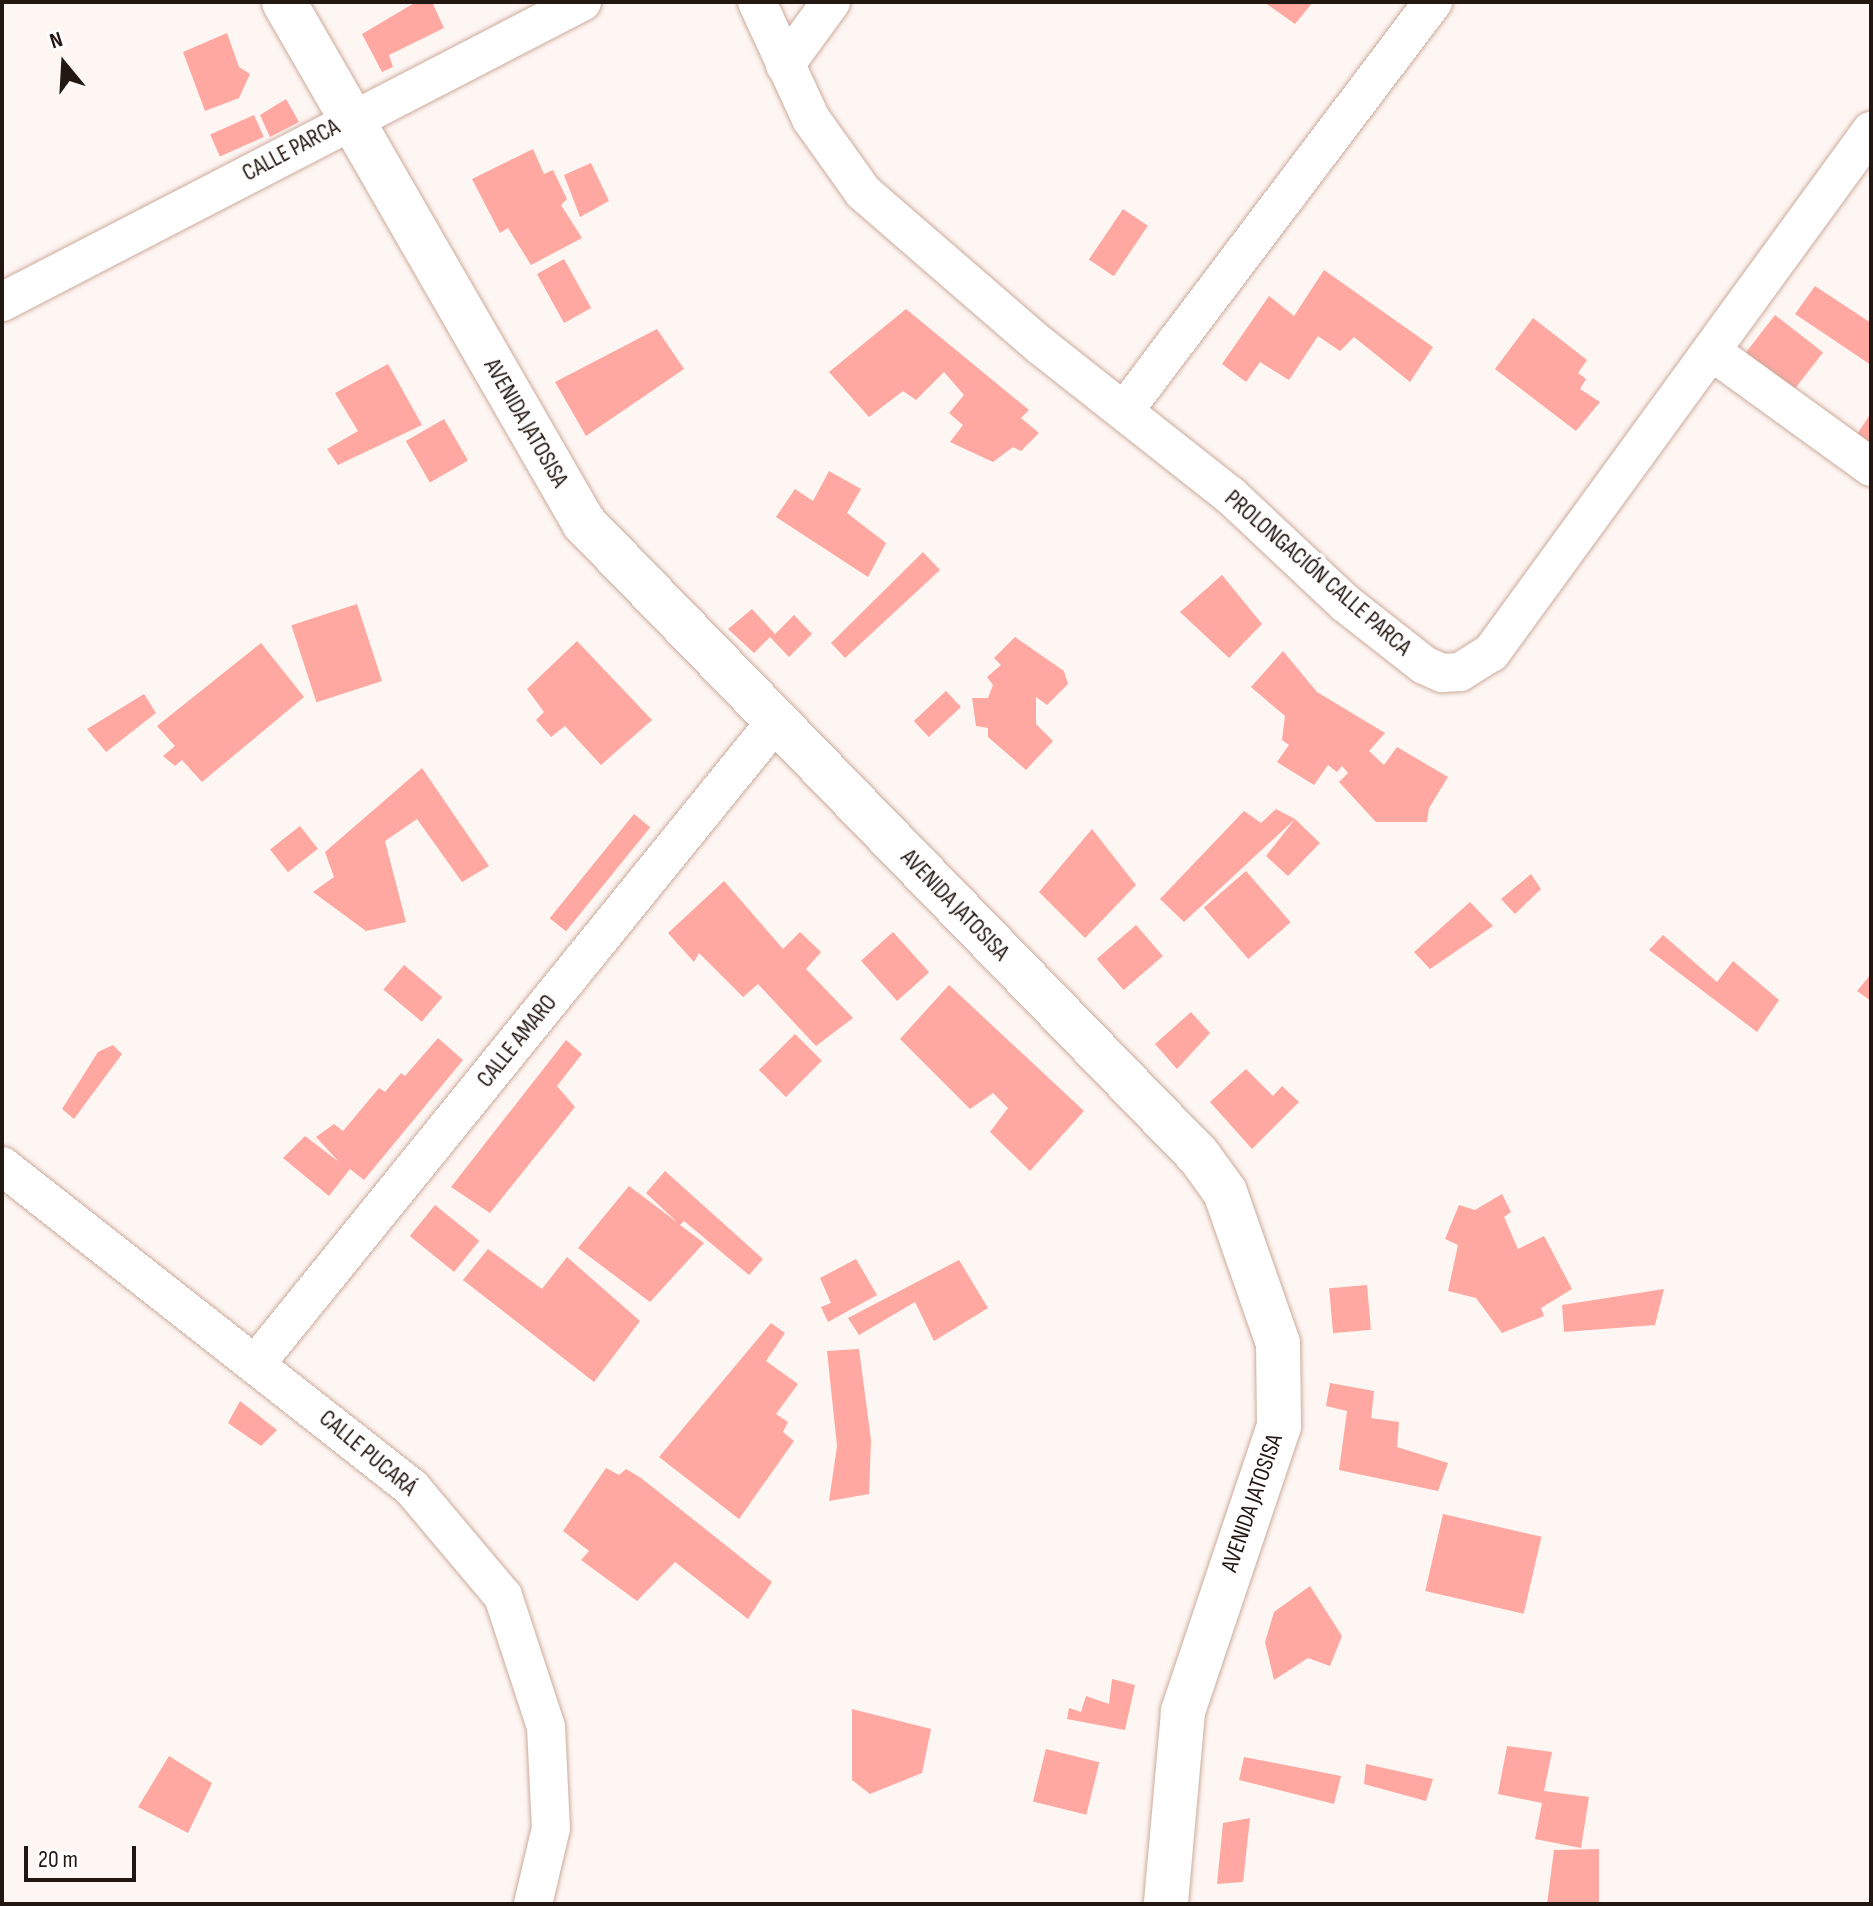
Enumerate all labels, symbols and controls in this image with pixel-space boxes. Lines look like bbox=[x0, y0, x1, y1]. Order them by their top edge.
north arrow bbox=[24, 24, 104, 104]
text: N bbox=[47, 26, 66, 55]
street label: CALLE PARCA bbox=[237, 112, 345, 188]
street label: AVENIDA JATOSISA bbox=[478, 354, 574, 492]
street label: PROLONGACIÓN CALLE PARCA bbox=[1219, 484, 1417, 662]
street label: AVENIDA JATOSISA bbox=[895, 843, 1015, 967]
street label: CALLE AMARO bbox=[471, 989, 563, 1093]
street label: CALLE PUCARÁ bbox=[313, 1404, 423, 1502]
street label: AVENIDA JATOSISA bbox=[1215, 1430, 1289, 1576]
scale bar bbox=[28, 1830, 140, 1880]
text: 20 m bbox=[38, 1845, 78, 1874]

